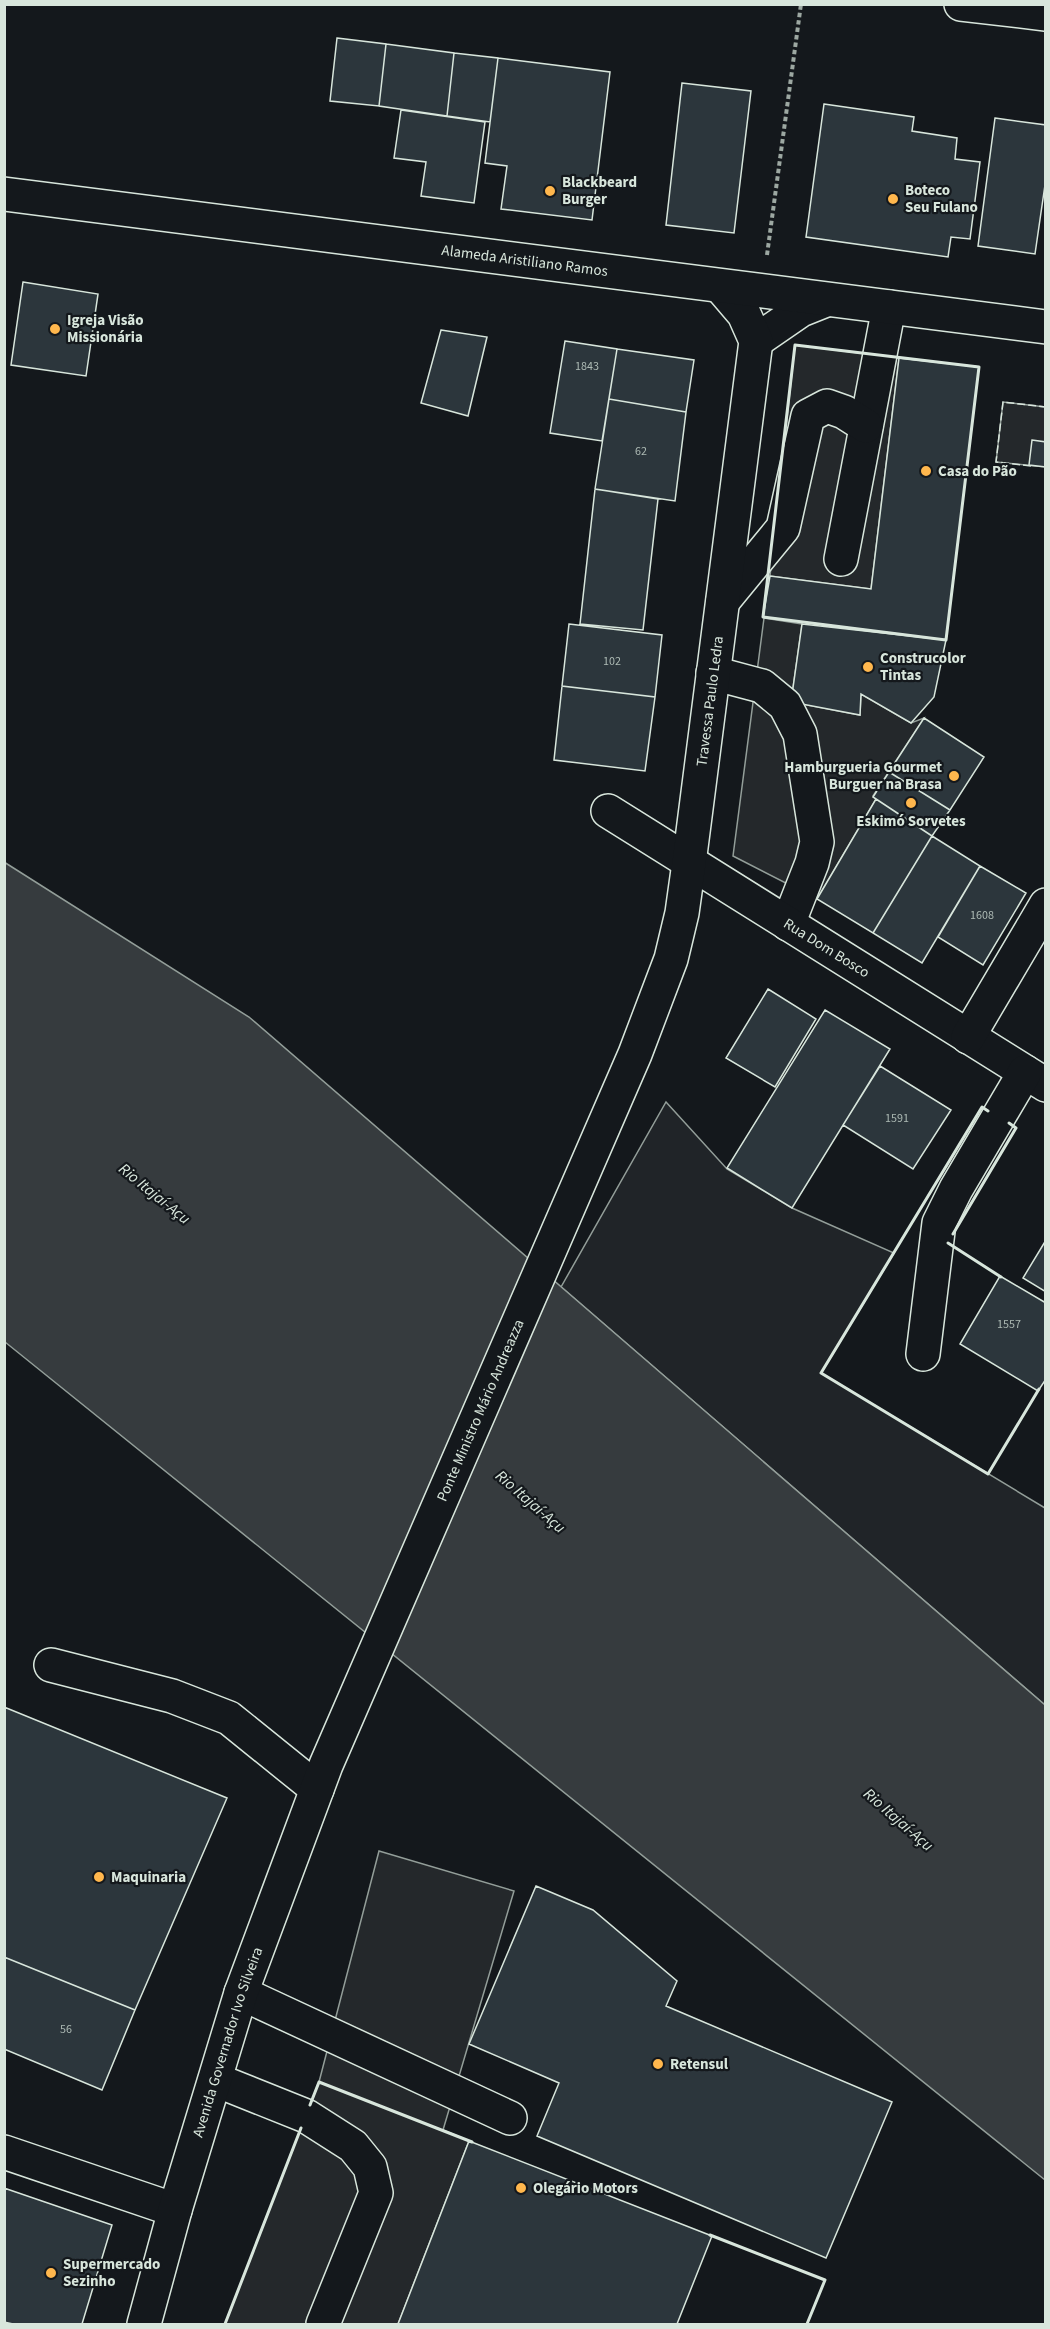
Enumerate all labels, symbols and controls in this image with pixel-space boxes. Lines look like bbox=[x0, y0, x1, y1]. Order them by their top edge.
place label: Blackbeard Burger bbox=[562, 172, 637, 210]
place label: Boteco Seu Fulano bbox=[905, 180, 978, 218]
marker: Blackbeard Burger bbox=[543, 184, 557, 198]
marker: Boteco Seu Fulano bbox=[886, 192, 900, 206]
street label: Alameda Aristiliano Ramos bbox=[440, 240, 609, 282]
place label: Igreja Visão Missionária bbox=[67, 310, 144, 348]
marker: Igreja Visão Missionária bbox=[48, 322, 62, 336]
house number: 1843 bbox=[575, 358, 599, 375]
house number: 62 bbox=[635, 443, 647, 460]
place label: Casa do Pão bbox=[938, 461, 1017, 482]
marker: Casa do Pão bbox=[919, 464, 933, 478]
street label: Travessa Paulo Ledra bbox=[691, 635, 729, 768]
place label: Construcolor Tintas bbox=[880, 648, 966, 686]
house number: 102 bbox=[603, 653, 621, 670]
marker: Construcolor Tintas bbox=[861, 660, 875, 674]
place label: Hamburgueria Gourmet Burguer na Brasa bbox=[784, 757, 942, 795]
marker: Hamburgueria Gourmet Burguer na Brasa bbox=[947, 769, 961, 783]
marker: Eskimó Sorvetes bbox=[904, 796, 918, 810]
place label: Eskimó Sorvetes bbox=[856, 811, 966, 832]
house number: 1608 bbox=[970, 907, 994, 924]
street label: Rua Dom Bosco bbox=[779, 913, 874, 983]
house number: 1591 bbox=[885, 1110, 909, 1127]
water label: Rio Itajaí-Açu bbox=[114, 1158, 195, 1229]
street label: Ponte Ministro Mário Andreazza bbox=[432, 1316, 529, 1505]
house number: 1557 bbox=[997, 1316, 1021, 1333]
water label: Rio Itajaí-Açu bbox=[491, 1465, 570, 1538]
water label: Rio Itajaí-Açu bbox=[859, 1783, 938, 1856]
place label: Maquinaria bbox=[111, 1867, 186, 1888]
marker: Maquinaria bbox=[92, 1870, 106, 1884]
street label: Avenida Governador Ivo Silveira bbox=[188, 1944, 268, 2140]
house number: 56 bbox=[60, 2021, 72, 2038]
place label: Retensul bbox=[670, 2054, 729, 2075]
marker: Retensul bbox=[651, 2057, 665, 2071]
place label: Olegário Motors bbox=[533, 2178, 638, 2199]
marker: Olegário Motors bbox=[514, 2181, 528, 2195]
place label: Supermercado Sezinho bbox=[63, 2254, 160, 2292]
marker: Supermercado Sezinho bbox=[44, 2266, 58, 2280]

